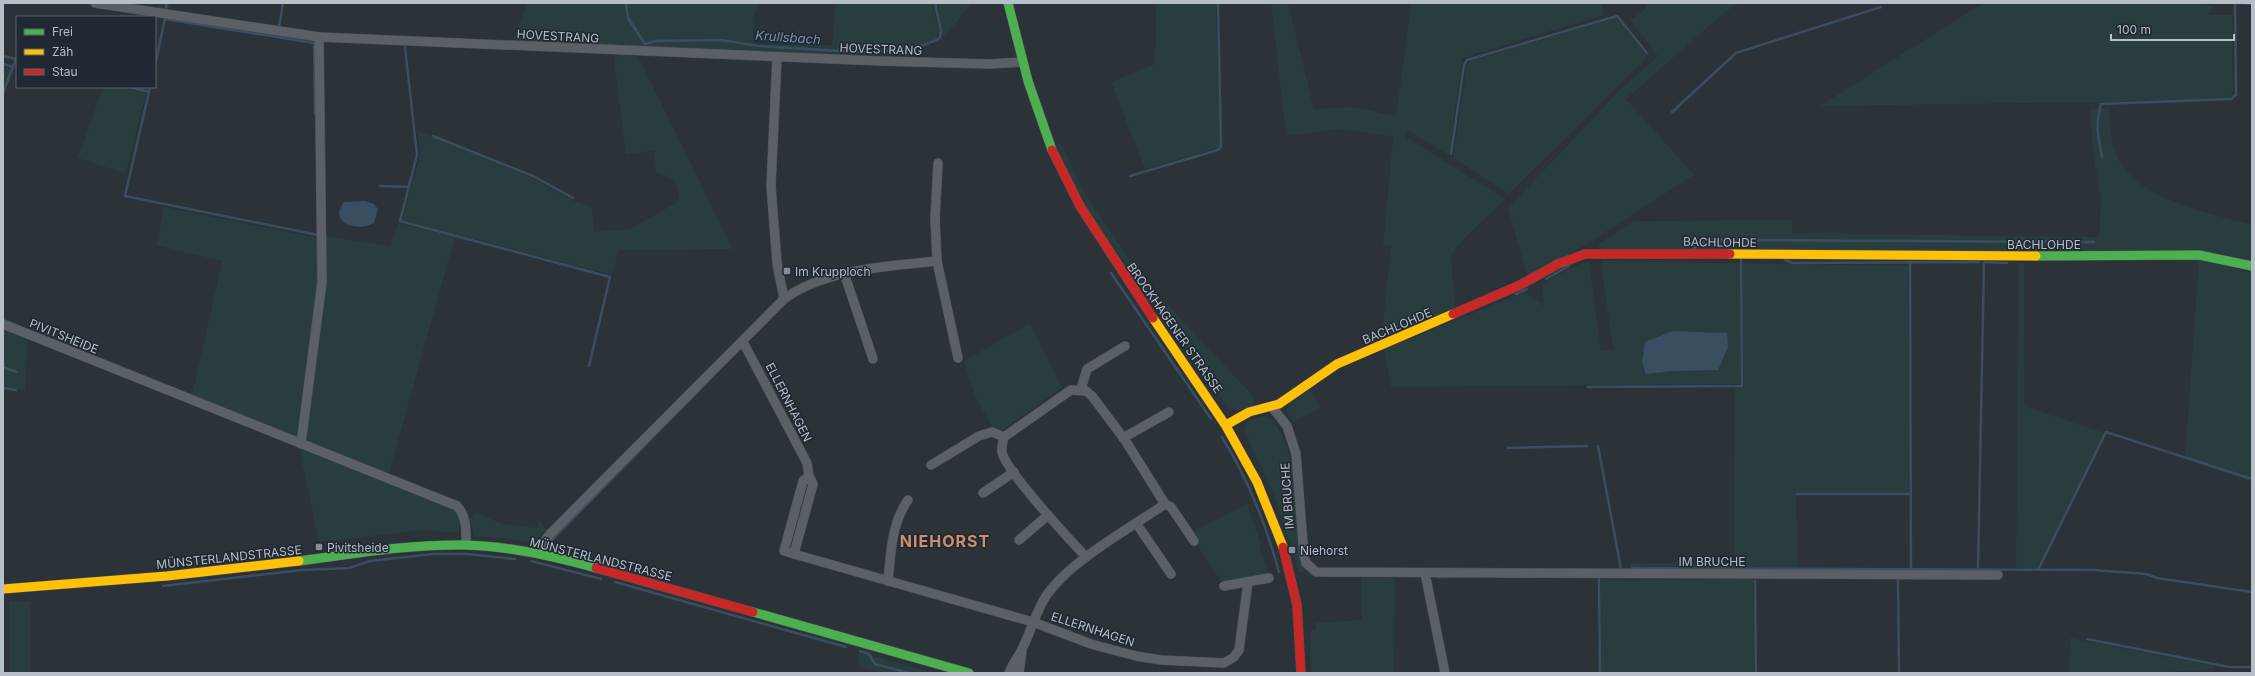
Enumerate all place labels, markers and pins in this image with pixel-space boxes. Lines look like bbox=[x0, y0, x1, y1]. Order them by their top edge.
place label: Im Krupploch bbox=[795, 264, 871, 279]
marker: Im Krupploch bbox=[782, 266, 792, 276]
place label: Pivitsheide bbox=[327, 540, 389, 555]
marker: Pivitsheide bbox=[314, 542, 324, 552]
place label: Niehorst bbox=[1300, 543, 1348, 558]
marker: Niehorst bbox=[1287, 545, 1297, 555]

